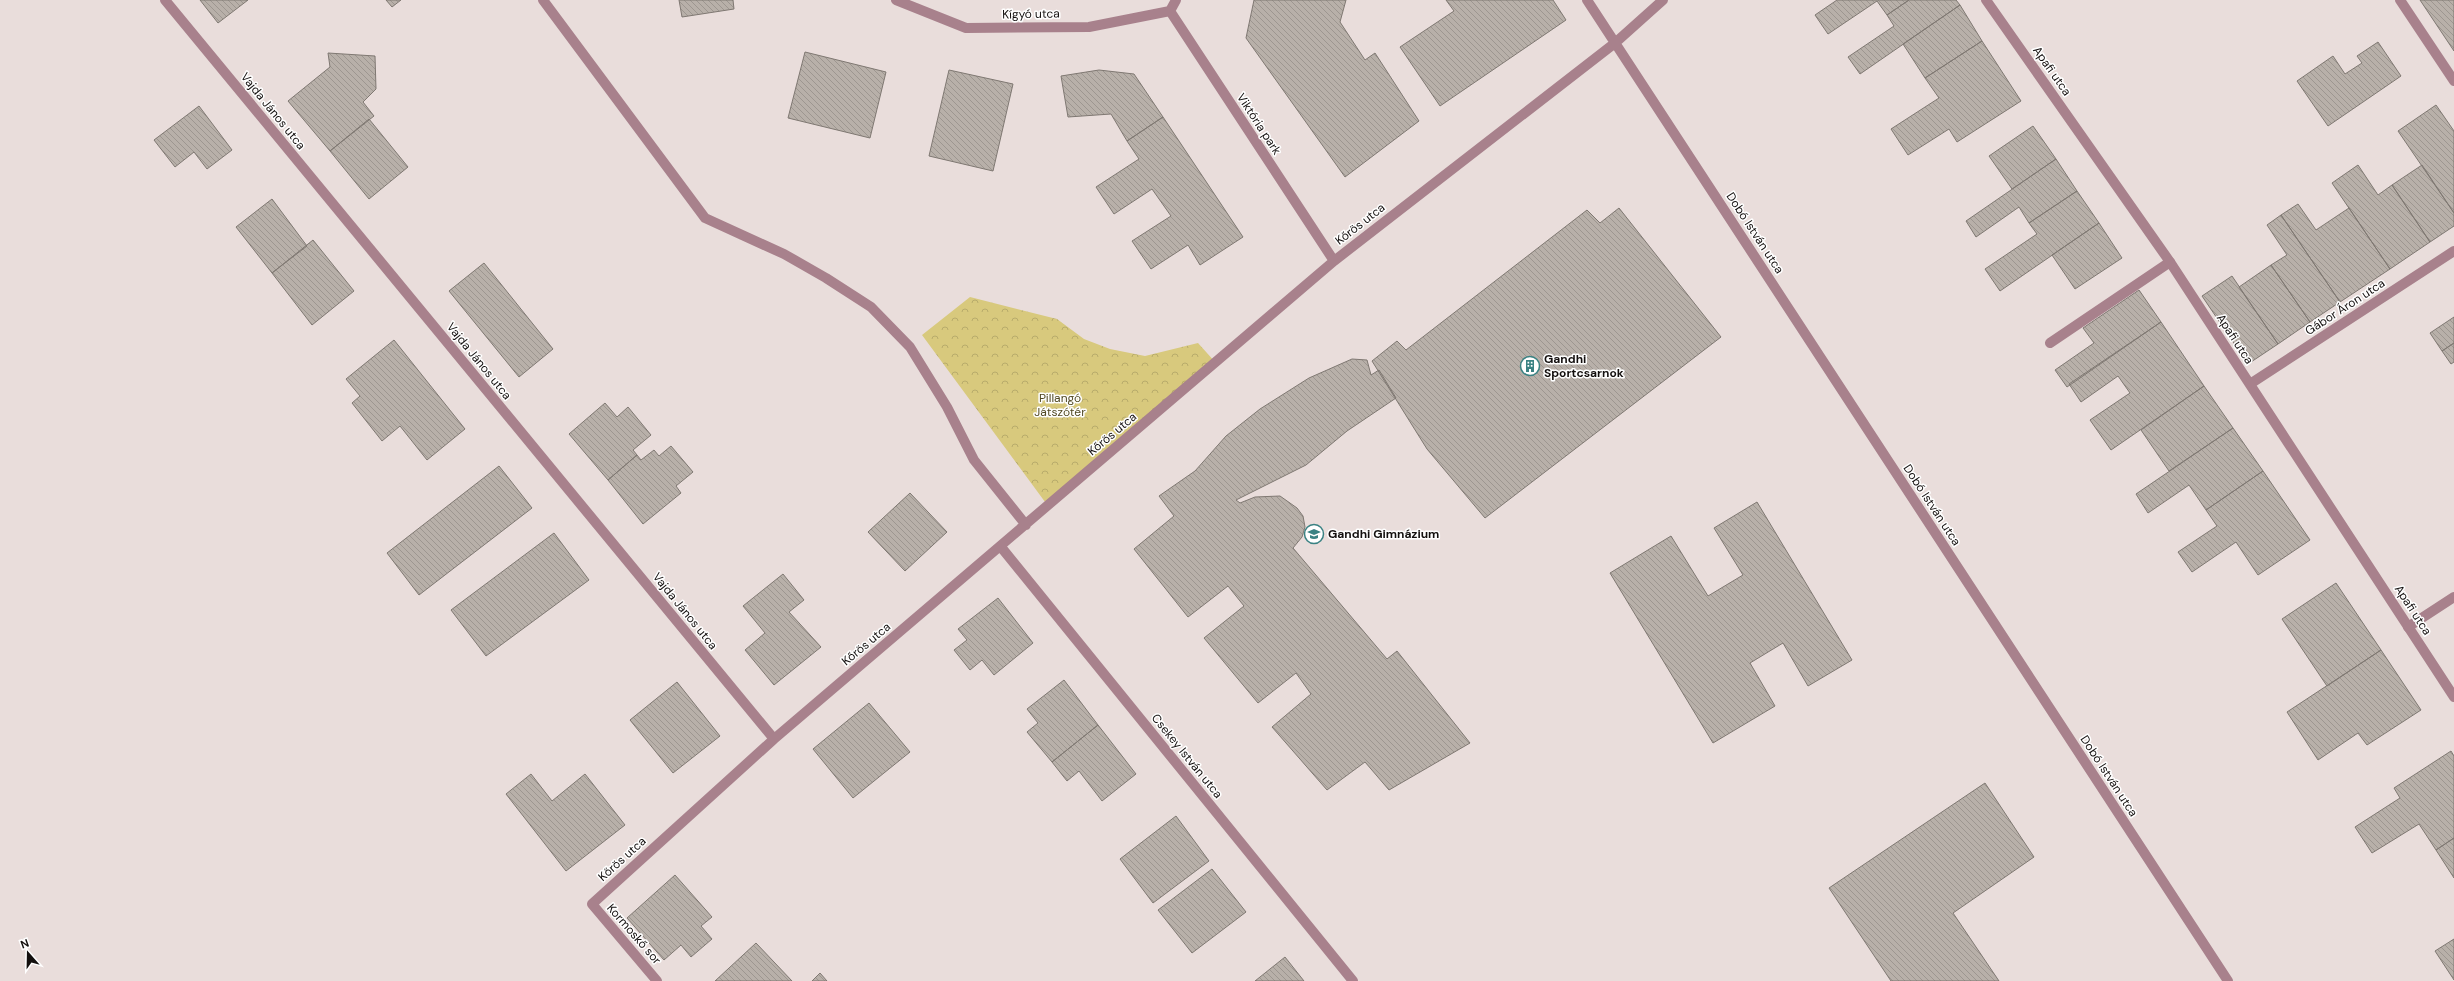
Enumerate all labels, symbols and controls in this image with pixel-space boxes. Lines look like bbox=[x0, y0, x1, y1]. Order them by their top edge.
street label: Kígyó utca bbox=[1002, 5, 1060, 23]
street label: Apafi utca bbox=[2029, 43, 2075, 99]
street label: Vajda János utca bbox=[237, 69, 309, 153]
street label: Viktória park bbox=[1233, 90, 1285, 158]
street label: Dobó István utca bbox=[1723, 189, 1787, 277]
street label: Kőrös utca bbox=[1332, 200, 1388, 248]
street label: Gábor Áron utca bbox=[2302, 275, 2388, 339]
street label: Apafi utca bbox=[2213, 311, 2257, 367]
street label: Vajda János utca bbox=[443, 319, 515, 403]
place label: Gandhi Sportcsarnok bbox=[1544, 351, 1624, 381]
building icon: Gandhi Sportcsarnok bbox=[1519, 355, 1541, 377]
park label: Pillangó Játszótér bbox=[1034, 390, 1086, 420]
street label: Kőrös utca bbox=[1084, 409, 1140, 459]
street label: Dobó István utca bbox=[1900, 461, 1964, 549]
school or university icon: Gandhi Gimnázium bbox=[1303, 523, 1325, 545]
place label: Gandhi Gimnázium bbox=[1328, 526, 1439, 542]
street label: Vajda János utca bbox=[649, 569, 721, 653]
street label: Apafi utca bbox=[2391, 582, 2435, 638]
street label: Kőrös utca bbox=[838, 619, 894, 669]
street label: Csekey István utca bbox=[1148, 710, 1226, 802]
street label: Dobó István utca bbox=[2077, 732, 2141, 820]
street label: Kőrös utca bbox=[595, 833, 649, 885]
street label: Kormoskő sor bbox=[603, 900, 665, 968]
north arrow bbox=[8, 933, 48, 973]
text: N bbox=[18, 936, 31, 952]

